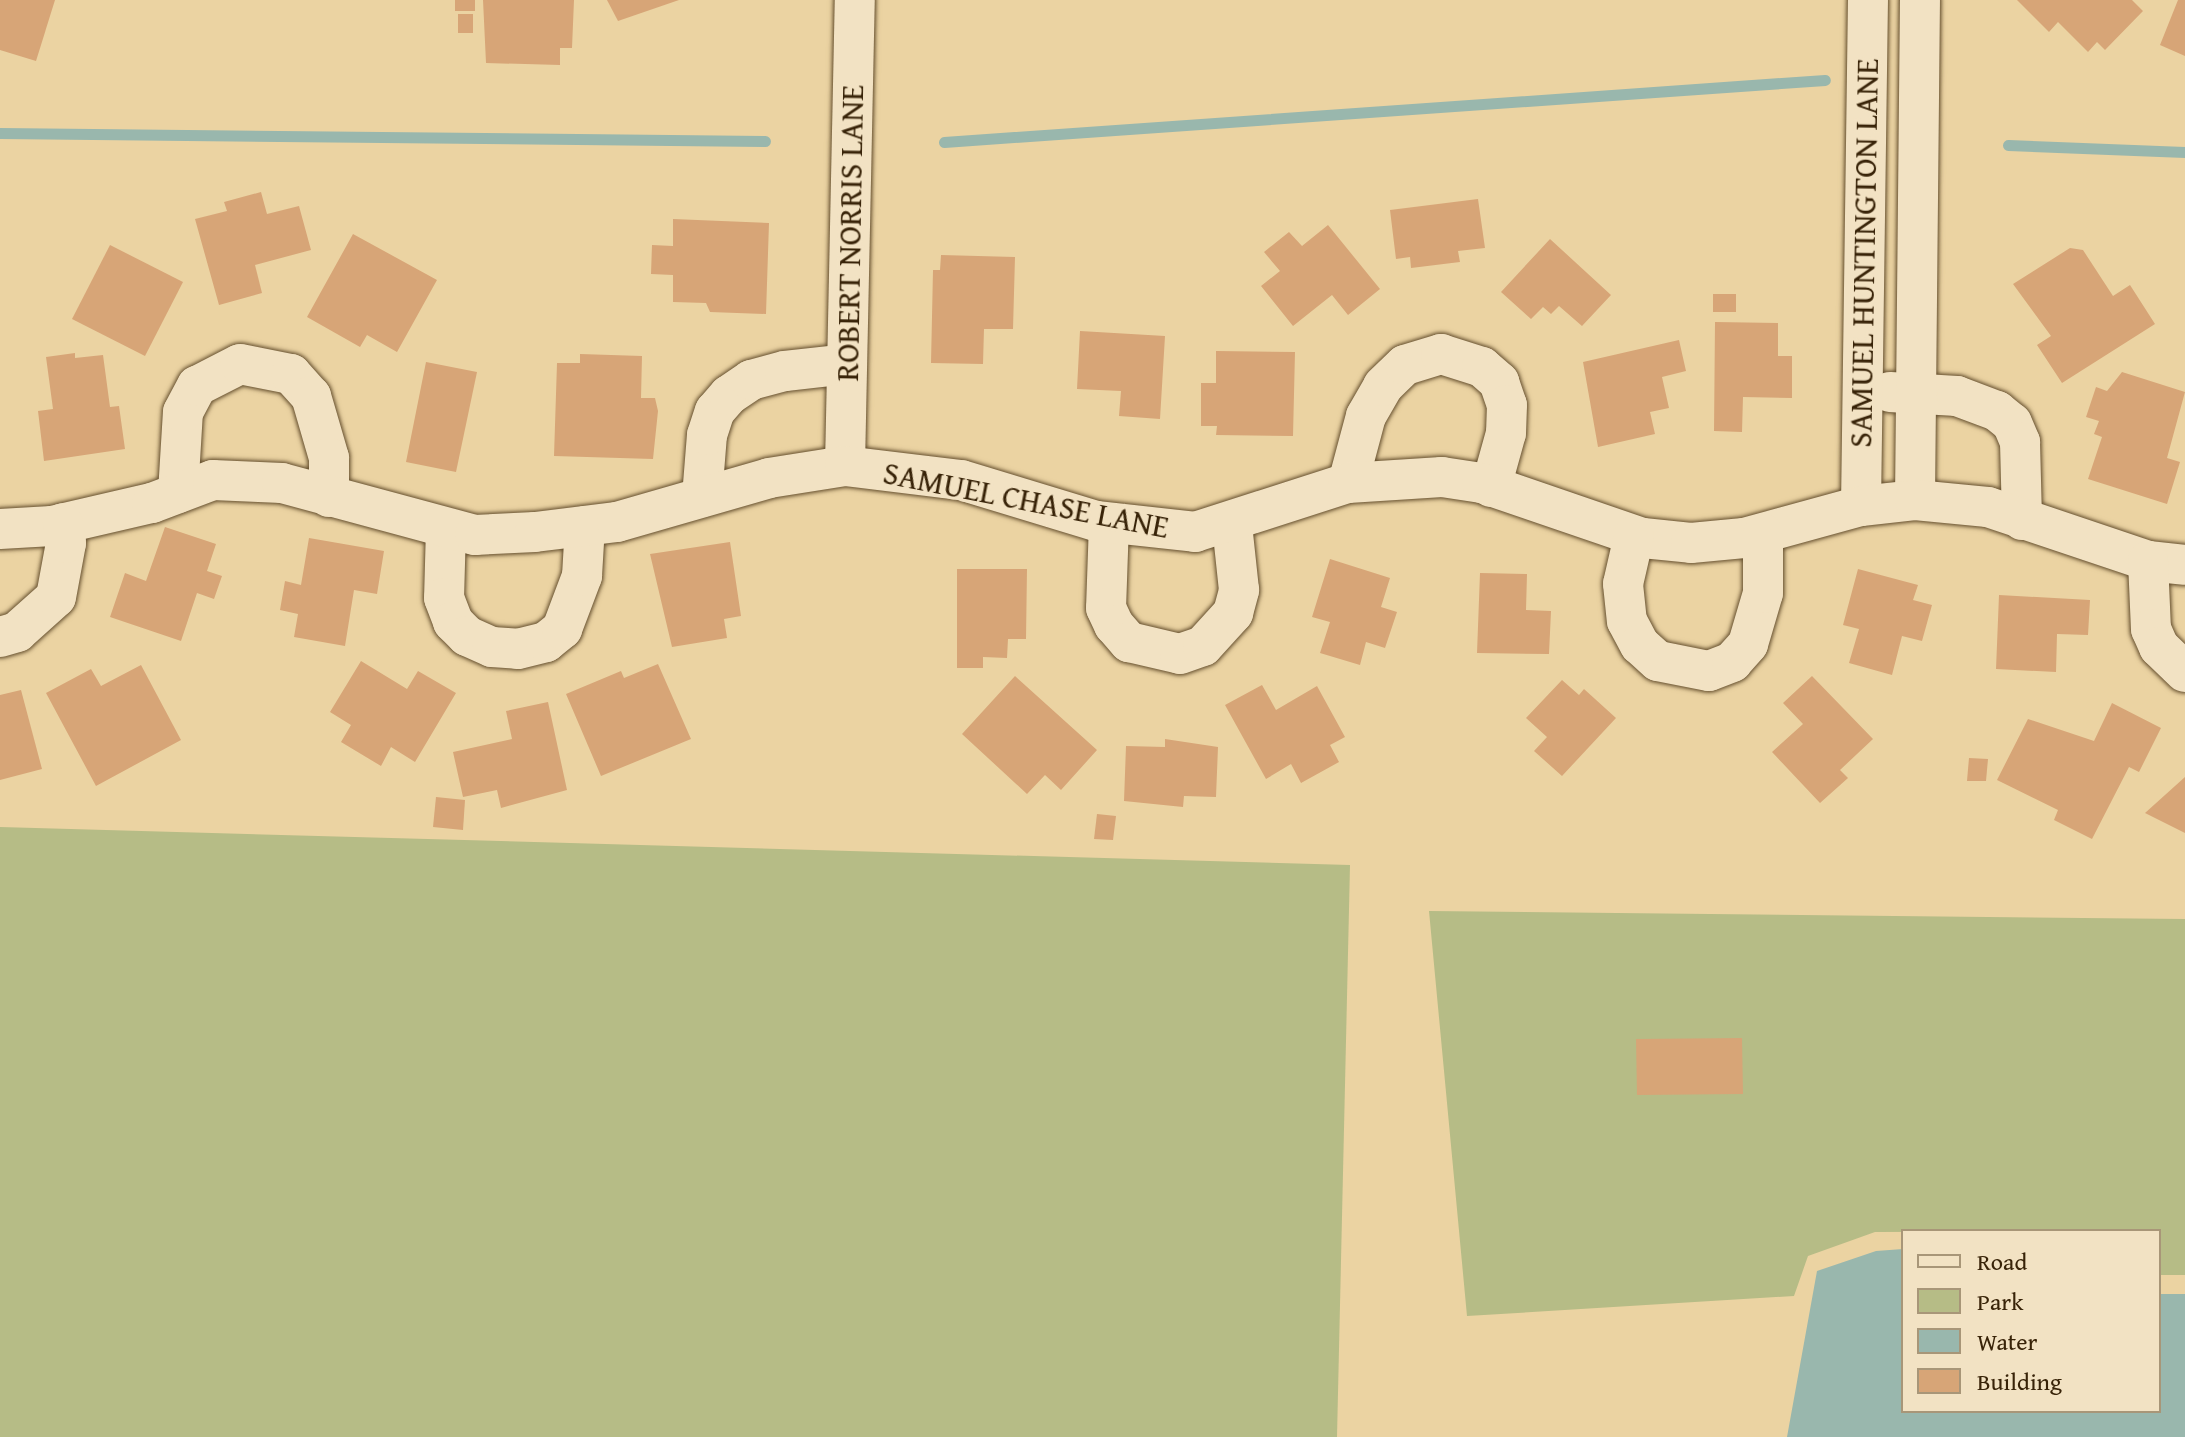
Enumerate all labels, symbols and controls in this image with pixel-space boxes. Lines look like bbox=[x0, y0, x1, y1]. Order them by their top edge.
street label: SAMUEL HUNTINGTON LANE bbox=[1841, 58, 1887, 448]
street label: ROBERT NORRIS LANE bbox=[828, 84, 872, 382]
street label: SAMUEL CHASE LANE bbox=[880, 453, 1172, 547]
legend bbox=[1901, 1229, 2161, 1413]
text: Road bbox=[1977, 1244, 2027, 1279]
text: Park bbox=[1977, 1284, 2023, 1319]
text: Water bbox=[1977, 1324, 2037, 1359]
text: Building bbox=[1977, 1364, 2062, 1399]

